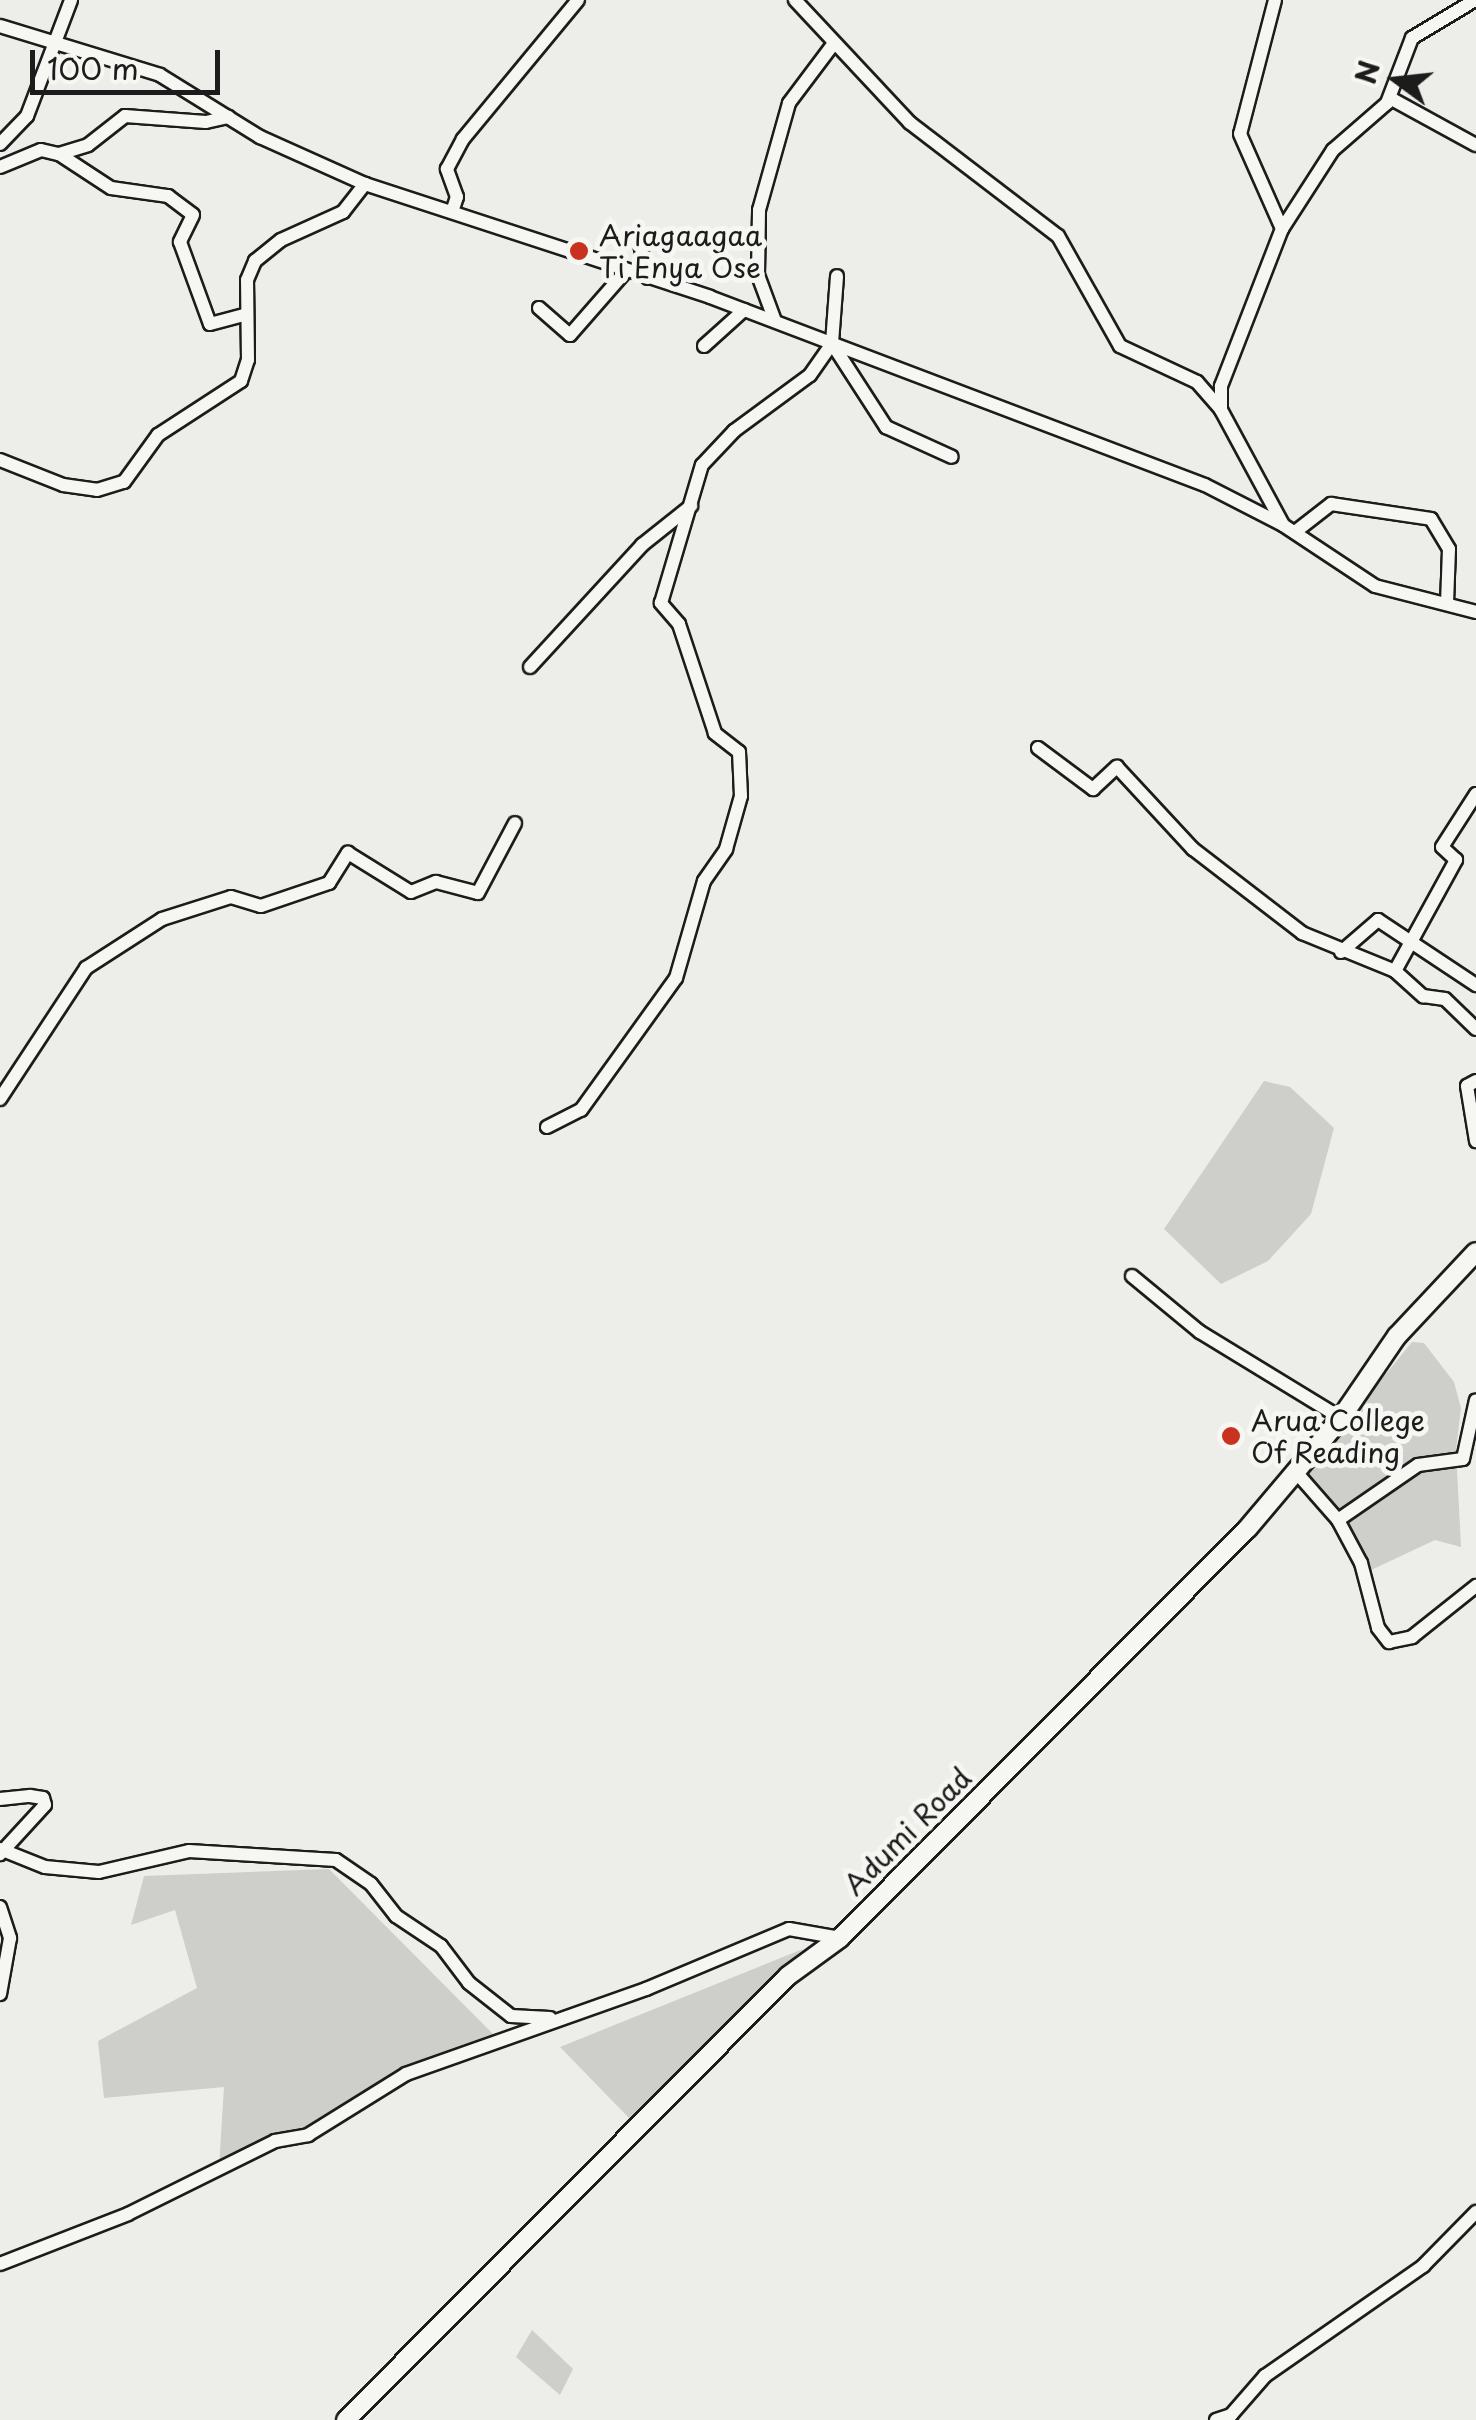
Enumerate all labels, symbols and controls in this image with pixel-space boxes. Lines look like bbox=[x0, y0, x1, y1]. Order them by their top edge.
scale bar bbox=[35, 30, 225, 92]
north arrow bbox=[1346, 30, 1446, 130]
text: 100 m bbox=[47, 45, 139, 90]
text: N bbox=[1343, 56, 1390, 88]
place label: Ariagaagaa Ti Enya Ose bbox=[599, 218, 762, 284]
marker: Ariagaagaa Ti Enya Ose bbox=[568, 240, 590, 262]
place label: Arua College Of Reading bbox=[1251, 1403, 1426, 1469]
marker: Arua College Of Reading bbox=[1220, 1425, 1242, 1447]
street label: Adumi Road bbox=[837, 1761, 977, 1901]

